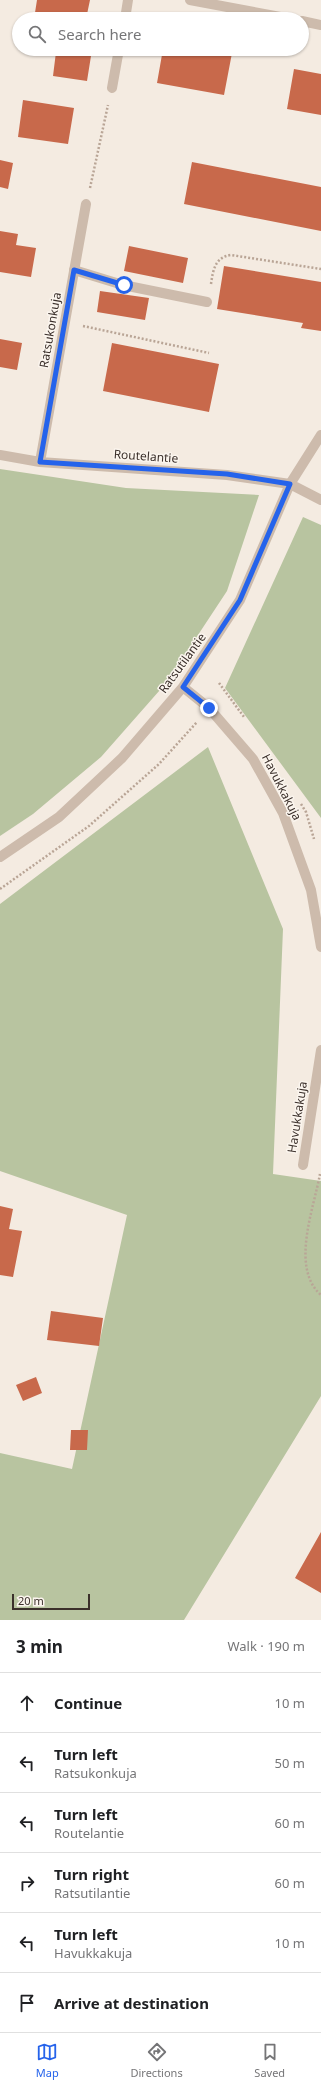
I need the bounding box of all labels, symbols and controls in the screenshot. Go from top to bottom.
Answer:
search box [12,12,309,56]
icon: search [26,23,48,45]
text: Search here [58,24,141,44]
route start [115,276,133,294]
street label: Ratsukonkuja [35,291,65,369]
street label: Routelantie [113,445,179,467]
street label: Ratsutilantie [154,629,210,697]
route end [200,699,218,717]
street label: Havukkakuja [258,751,306,823]
street label: Havukkakuja [283,1080,311,1154]
scale bar [12,1592,90,1611]
text: 20 m [18,1593,44,1608]
text: 3 min [16,1635,63,1658]
text: Walk · 190 m [227,1637,305,1655]
icon: ahead [16,1692,38,1714]
text: Continue [54,1693,122,1713]
text: 10 m [275,1694,305,1712]
text: Turn left [54,1744,118,1764]
icon: left [16,1752,38,1774]
text: 50 m [275,1754,305,1772]
text: Ratsukonkuja [54,1764,137,1782]
text: Turn left [54,1804,118,1824]
icon: left [16,1812,38,1834]
text: 60 m [275,1814,305,1832]
text: Routelantie [54,1824,124,1842]
text: Turn right [54,1864,129,1884]
icon: right [16,1872,38,1894]
text: 60 m [275,1874,305,1892]
text: Ratsutilantie [54,1884,130,1902]
text: Turn left [54,1924,118,1944]
icon: left [16,1932,38,1954]
text: 10 m [275,1934,305,1952]
text: Havukkakuja [54,1944,132,1962]
icon: arrive [16,1992,38,2014]
text: Arrive at destination [54,1993,209,2013]
tab: Map [36,2041,59,2080]
tab: Directions [130,2041,183,2080]
tab: Saved [254,2041,285,2080]

